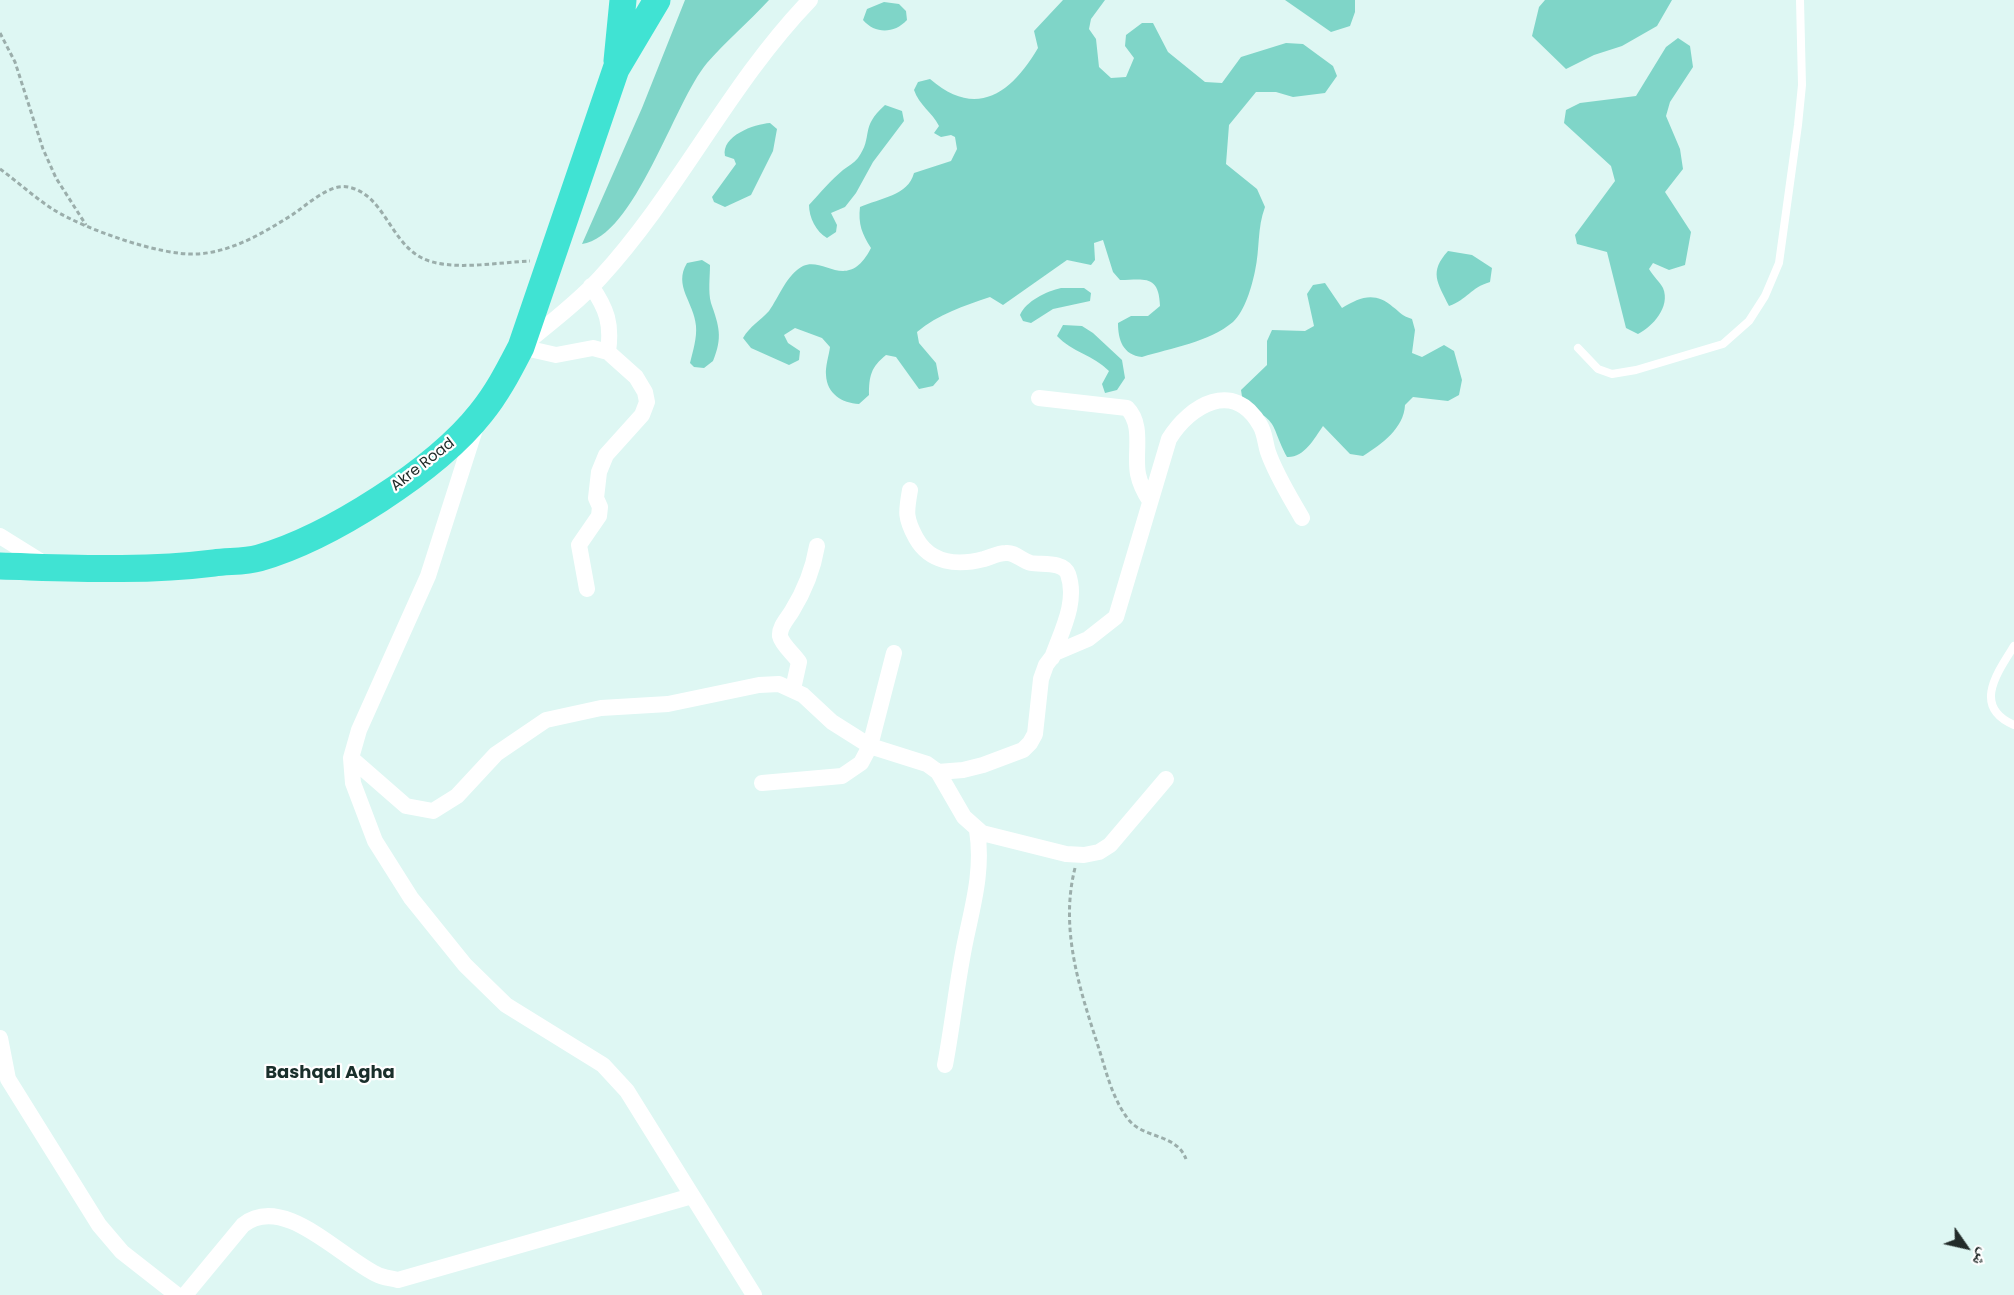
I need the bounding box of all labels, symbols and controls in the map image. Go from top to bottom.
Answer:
street label: Akre Road [388,435,458,495]
district label: Bashqal Agha [265,1062,395,1084]
north arrow [1936,1217,1996,1277]
text: ش [1967,1244,1996,1271]

